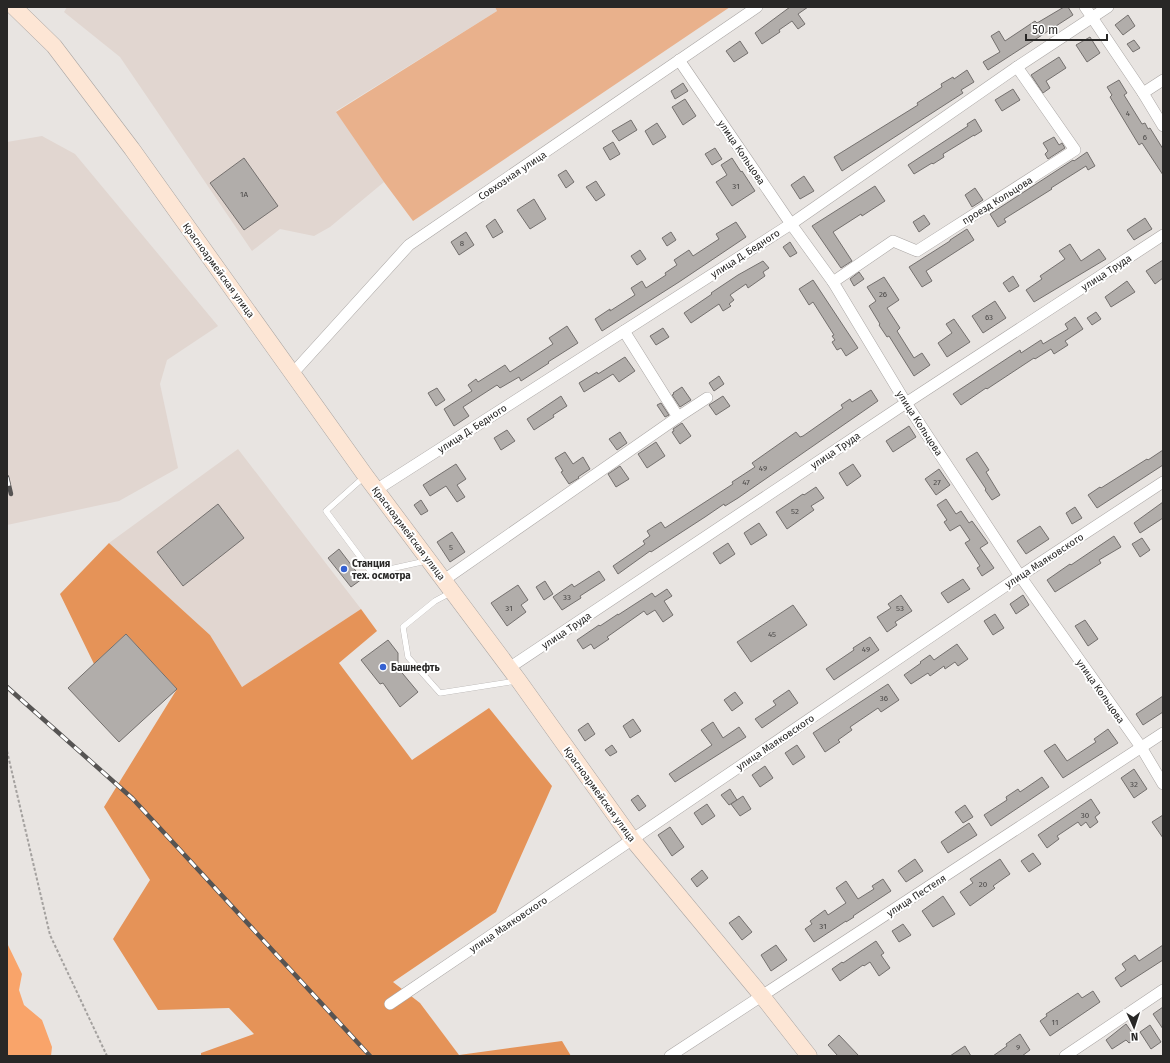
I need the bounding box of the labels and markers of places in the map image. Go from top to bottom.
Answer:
place label: Станция тех. осмотра [352,558,411,582]
marker: Станция тех. осмотра [339,564,349,574]
marker: Башнефть [378,662,388,672]
place label: Башнефть [391,662,440,674]

